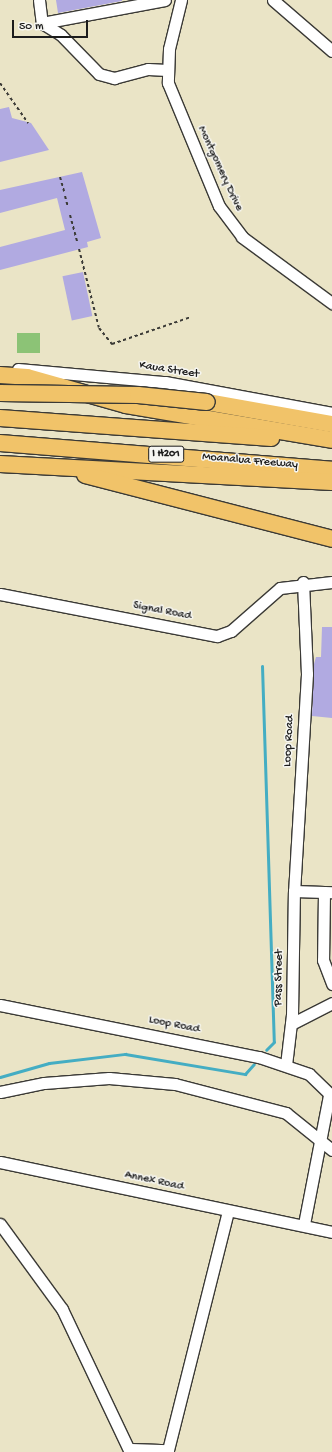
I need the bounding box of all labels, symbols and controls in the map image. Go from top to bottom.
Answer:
scale bar [14,12,90,38]
text: 50 m [19,20,44,34]
street label: Montgomery Drive [193,124,245,214]
street label: Kaua Street [138,359,200,383]
road number: I H201 [148,445,184,463]
street label: Moanalua Freeway [202,451,298,473]
street label: Signal Road [132,599,192,625]
street label: Loop Road [281,715,299,767]
street label: Pass Street [272,949,288,1007]
street label: Loop Road [147,1014,201,1038]
street label: Annex Road [123,1169,185,1195]

